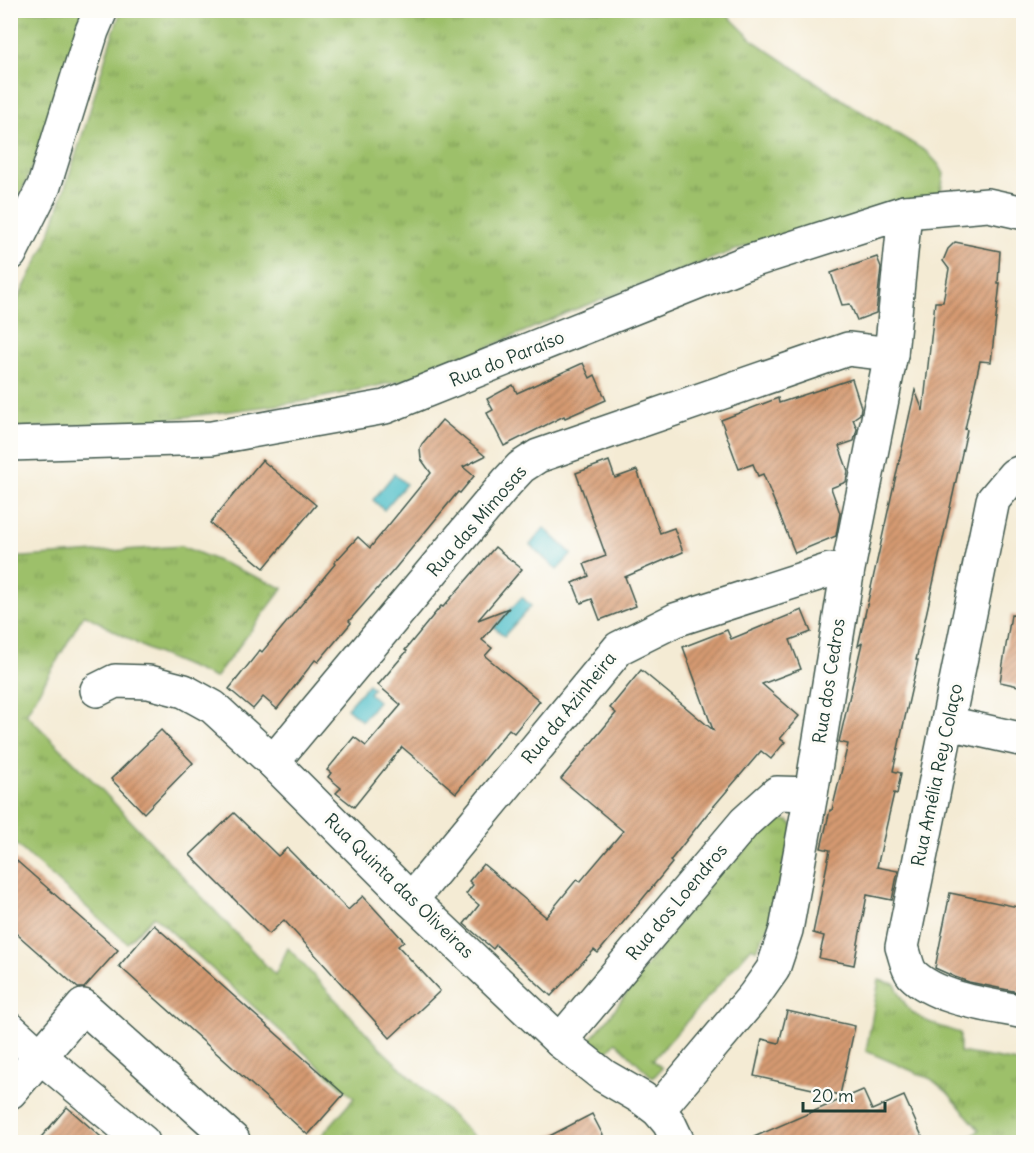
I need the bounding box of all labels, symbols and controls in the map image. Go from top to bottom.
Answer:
street label: Rua do Paraíso [446,325,568,392]
street label: Rua das Mimosas [422,460,531,581]
street label: Rua dos Cedros [807,617,850,745]
street label: Rua da Azinheira [516,647,621,768]
street label: Rua Amélia Rey Colaço [906,681,967,868]
street label: Rua Quinta das Oliveiras [320,808,479,963]
street label: Rua dos Loendros [621,839,732,965]
scale bar [803,1075,886,1113]
text: 20 m [812,1084,854,1107]

